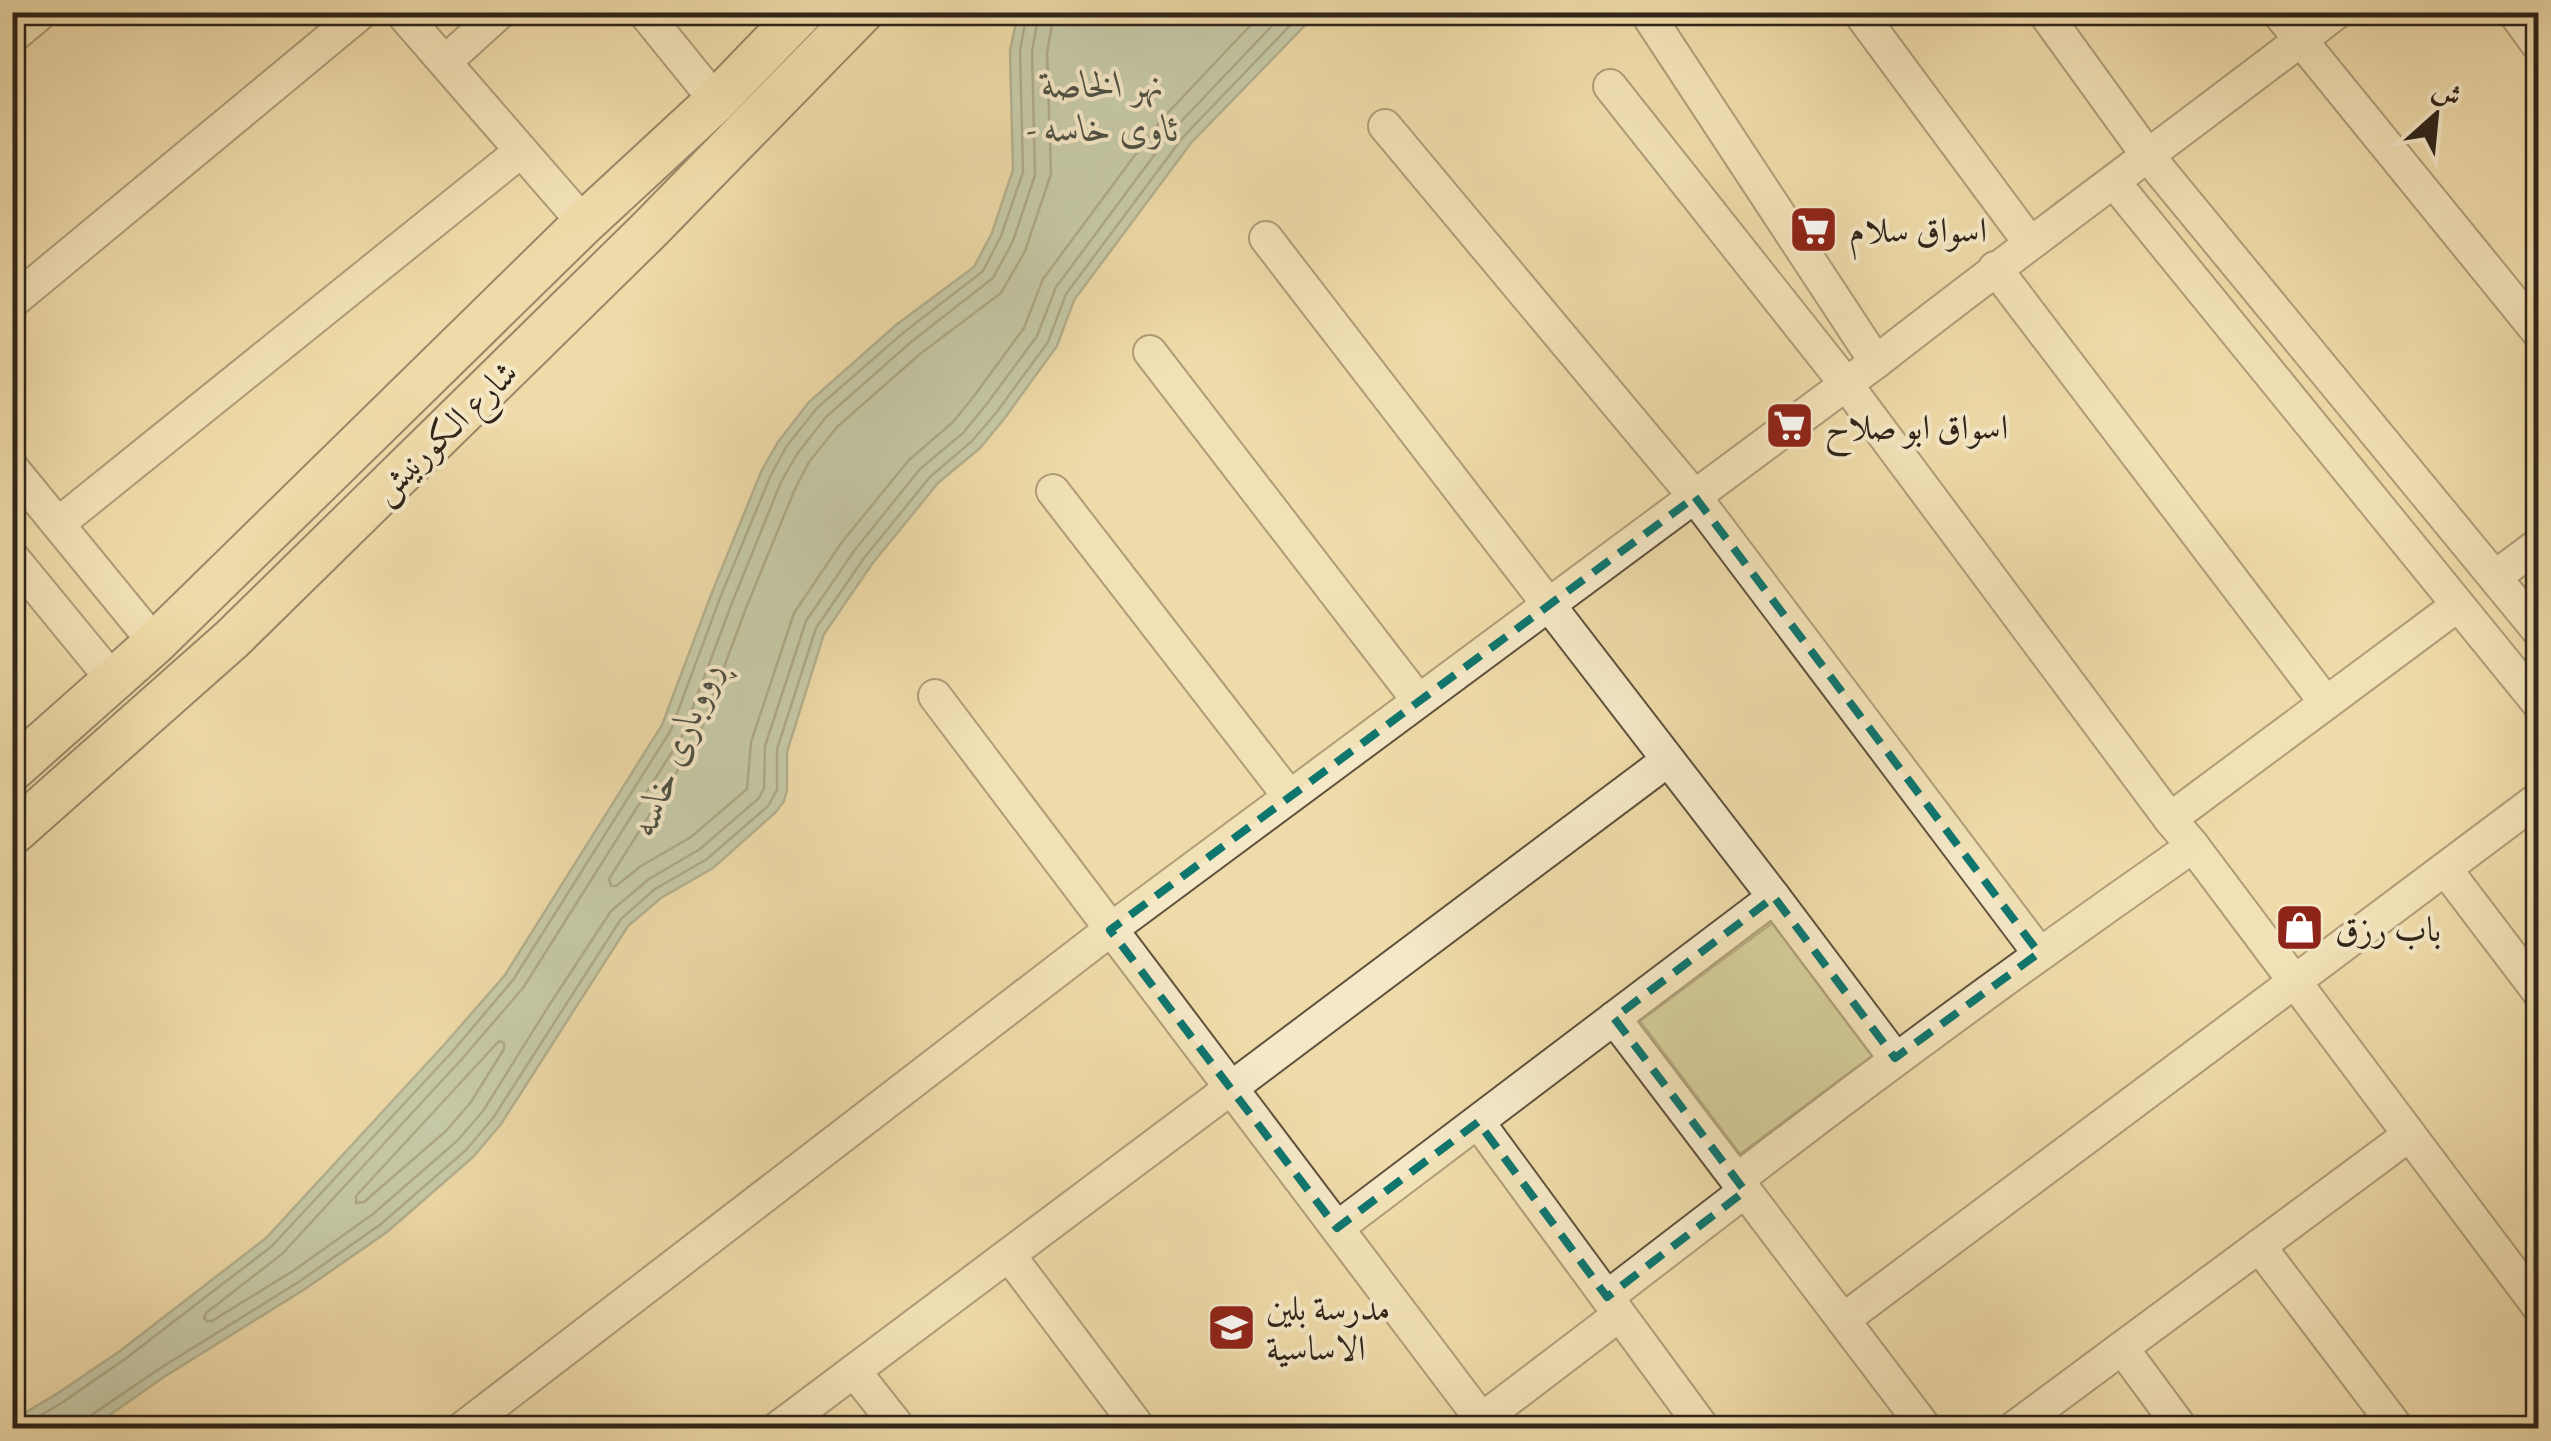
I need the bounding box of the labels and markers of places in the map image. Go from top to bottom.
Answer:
supermarket icon: اسواق سلام [1788,203,1840,255]
place label: اسواق سلام [1849,207,1987,261]
supermarket icon: اسواق ابو صلاح [1764,400,1816,452]
place label: اسواق ابو صلاح [1825,404,2008,458]
shop icon: باب رزق [2274,902,2326,954]
place label: باب رزق [2335,906,2441,951]
place label: مدرسة بلين الاساسية [1266,1285,1390,1370]
school or university icon: مدرسة بلين الاساسية [1205,1301,1257,1353]

